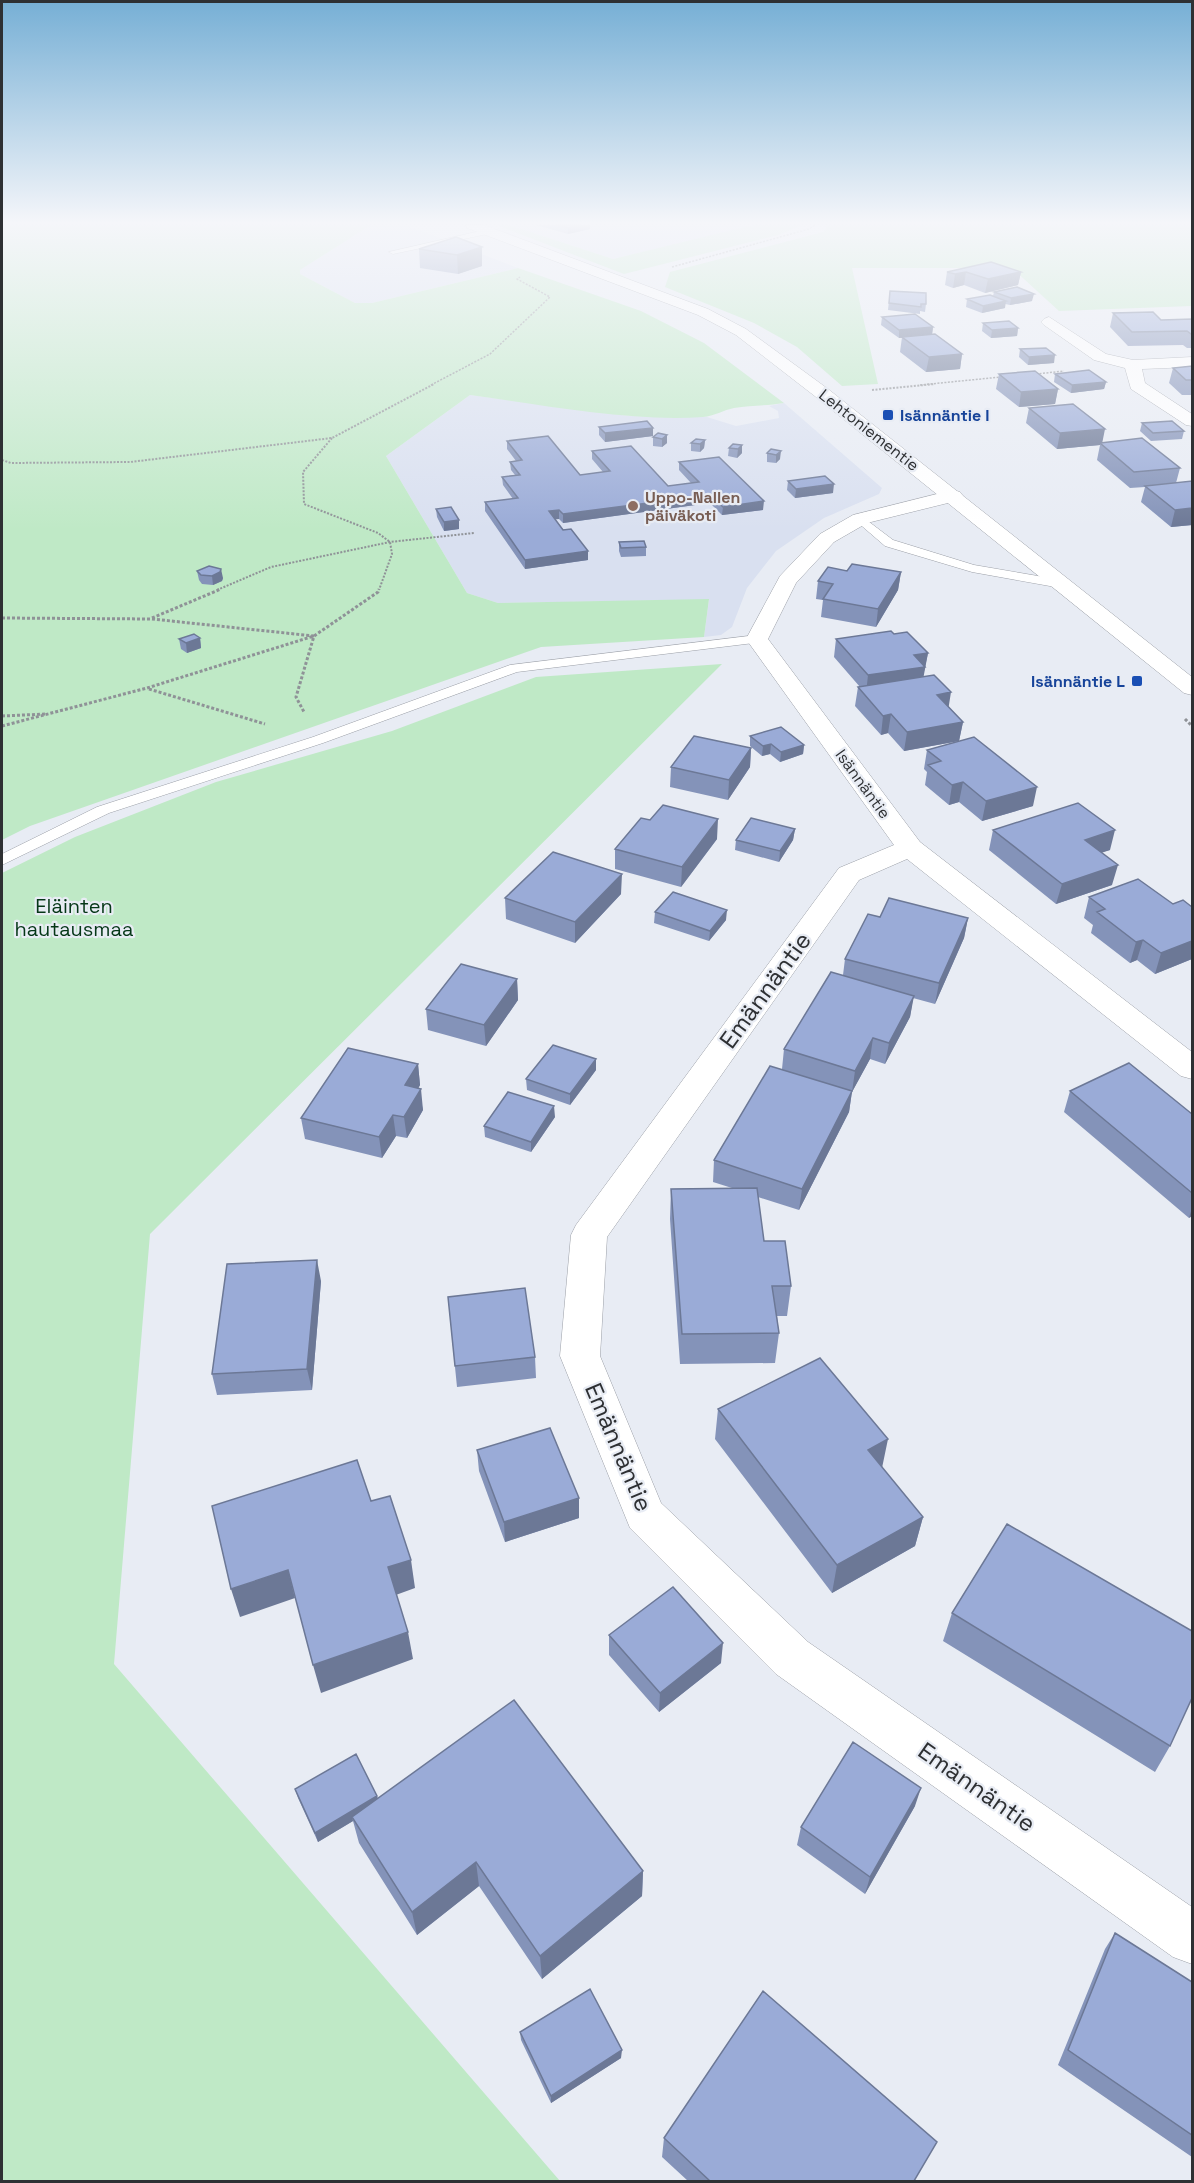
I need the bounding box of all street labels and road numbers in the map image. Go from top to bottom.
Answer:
street label: Lehtoniementie [815,384,923,476]
street label: Isännäntie [831,745,895,823]
street label: Emännäntie [712,926,818,1054]
street label: Emännäntie [578,1378,660,1516]
street label: Emännäntie [912,1735,1042,1839]

